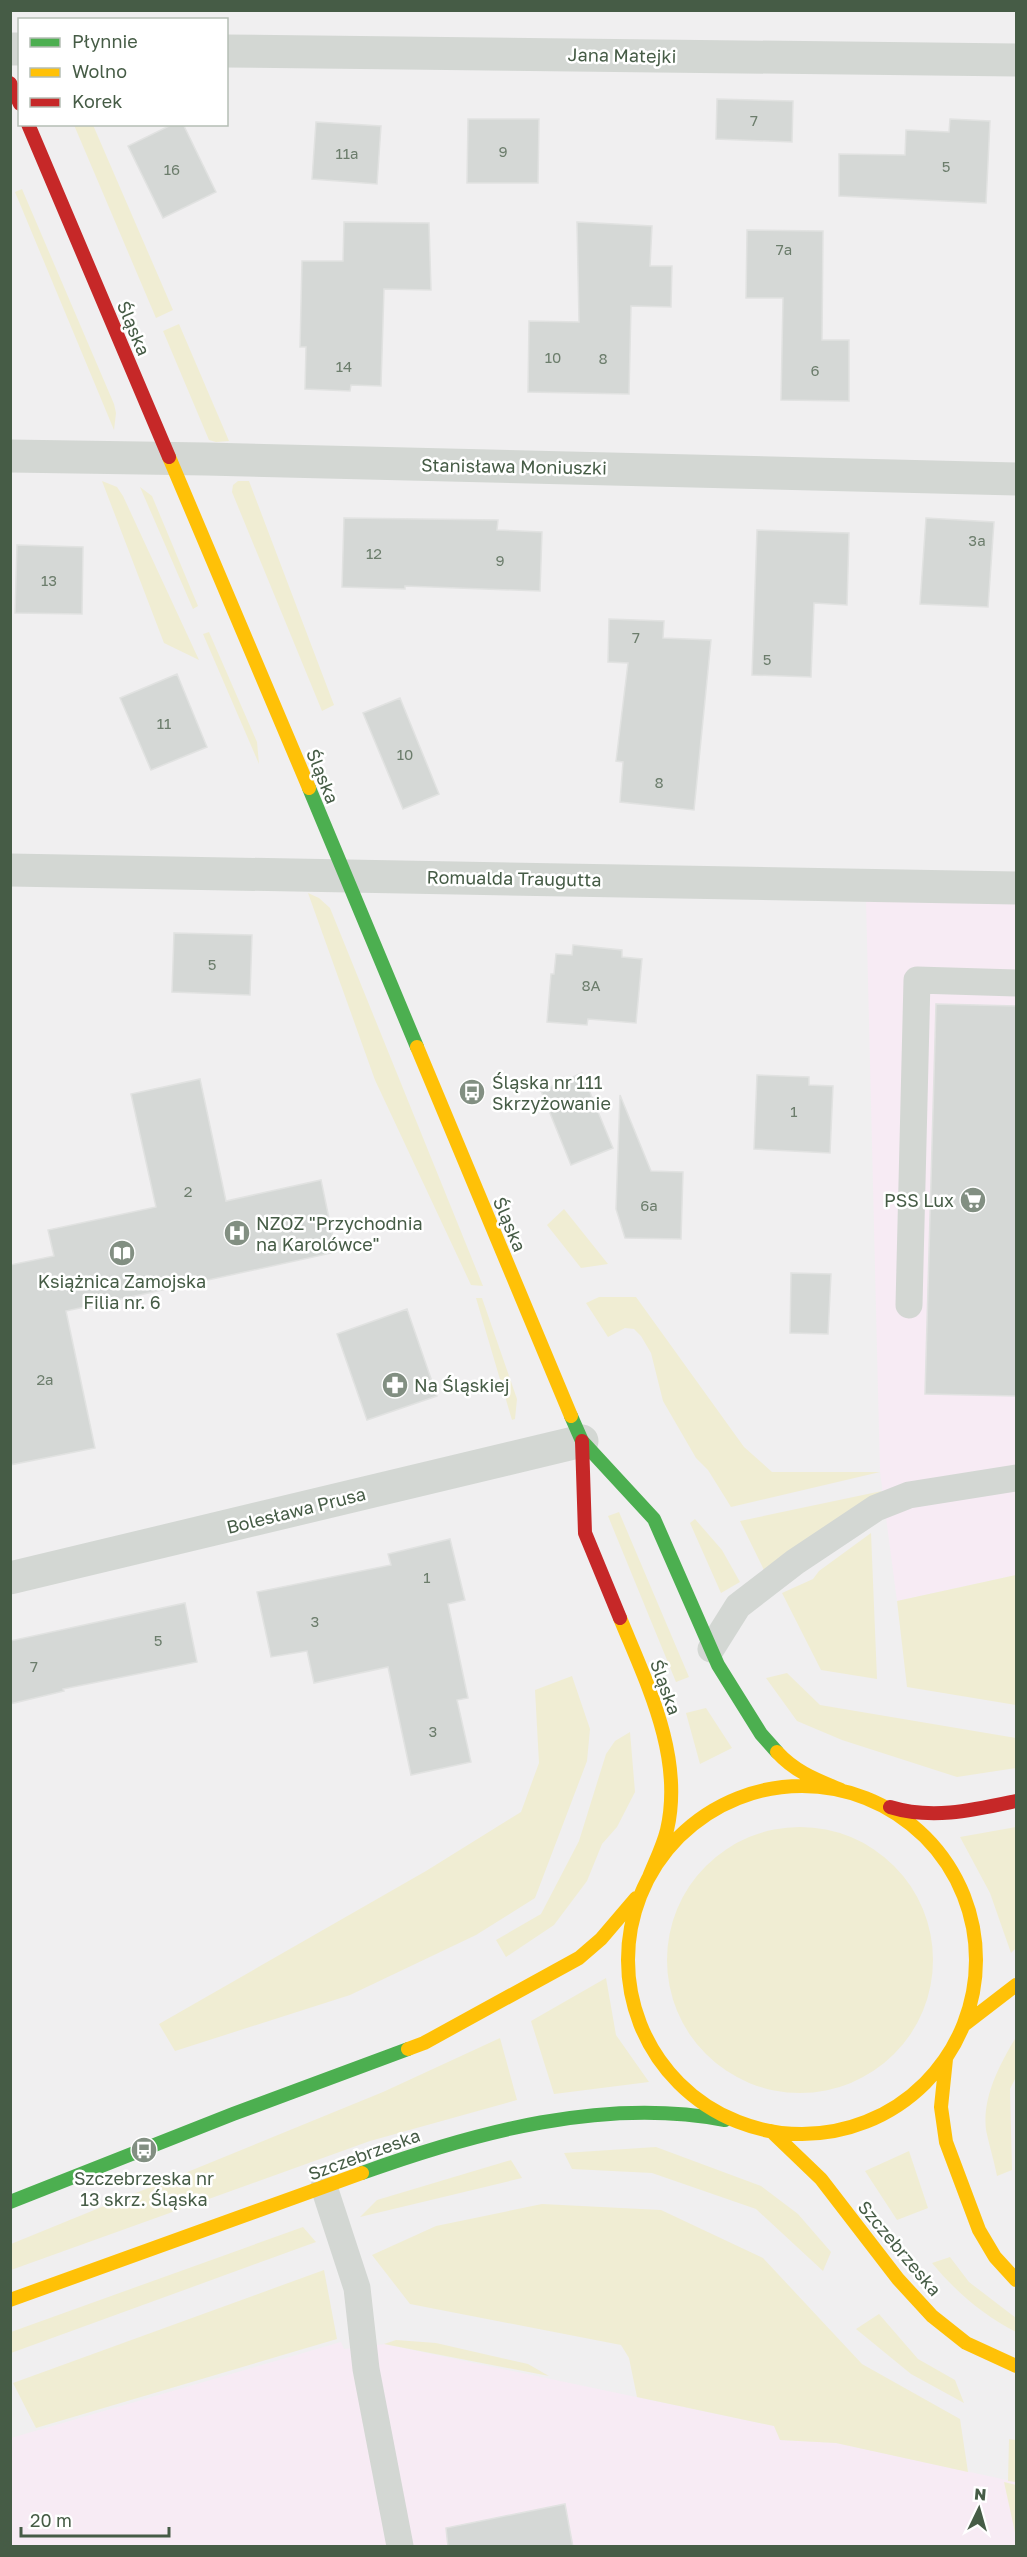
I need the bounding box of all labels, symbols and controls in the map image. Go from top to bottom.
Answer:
legend [18,18,228,126]
text: Płynnie [72,30,138,52]
street label: Jana Matejki [567,43,677,67]
text: Wolno [72,60,127,82]
text: Korek [72,90,122,112]
house number: 7 [750,111,758,129]
house number: 9 [498,142,508,160]
house number: 11a [335,144,359,162]
house number: 5 [942,157,950,175]
house number: 16 [164,160,180,178]
house number: 7a [776,240,792,258]
street label: Śląska [113,297,155,359]
house number: 10 [545,348,561,366]
house number: 8 [598,349,608,367]
house number: 14 [336,357,352,375]
house number: 6 [810,361,820,379]
street label: Stanisława Moniuszki [421,453,607,479]
house number: 3a [968,531,986,549]
house number: 12 [366,544,382,562]
house number: 9 [495,551,505,569]
house number: 13 [41,571,57,589]
house number: 7 [632,628,640,646]
house number: 5 [763,650,771,668]
house number: 11 [157,714,171,732]
street label: Śląska [302,745,344,807]
house number: 10 [397,745,413,763]
house number: 8 [654,773,664,791]
street label: Romualda Traugutta [426,865,602,891]
house number: 5 [208,955,216,973]
house number: 8A [581,976,601,994]
place label: Śląska nr 111 Skrzyżowanie [492,1071,611,1114]
bus stop icon: Śląska nr 111 Skrzyżowanie [457,1077,487,1107]
house number: 1 [790,1102,798,1120]
house number: 2 [184,1182,192,1200]
supermarket icon: PSS Lux [958,1185,988,1215]
place label: PSS Lux [884,1189,954,1211]
street label: Śląska [489,1193,531,1255]
house number: 6a [640,1196,658,1214]
place label: NZOZ "Przychodnia na Karolówce" [256,1212,423,1255]
hospital icon: NZOZ "Przychodnia na Karolówce" [222,1218,252,1248]
library icon: Książnica Zamojska Filia nr. 6 [107,1238,137,1268]
place label: Książnica Zamojska Filia nr. 6 [38,1270,206,1313]
house number: 2a [36,1370,54,1388]
pharmacy icon: Na Śląskiej [380,1370,410,1400]
place label: Na Śląskiej [414,1374,510,1396]
street label: Bolesława Prusa [224,1482,368,1538]
house number: 1 [423,1568,431,1586]
house number: 3 [311,1612,319,1630]
house number: 5 [154,1631,162,1649]
street label: Śląska [646,1656,686,1718]
house number: 7 [30,1657,38,1675]
house number: 3 [429,1722,437,1740]
street label: Szczebrzeska [305,2124,423,2184]
bus stop icon: Szczebrzeska nr 13 skrz. Śląska [129,2135,159,2165]
place label: Szczebrzeska nr 13 skrz. Śląska [74,2167,214,2210]
street label: Szczebrzeska [854,2196,946,2300]
north arrow [949,2479,1009,2539]
text: N [973,2484,987,2505]
scale bar [21,2500,170,2538]
text: 20 m [30,2509,72,2531]

